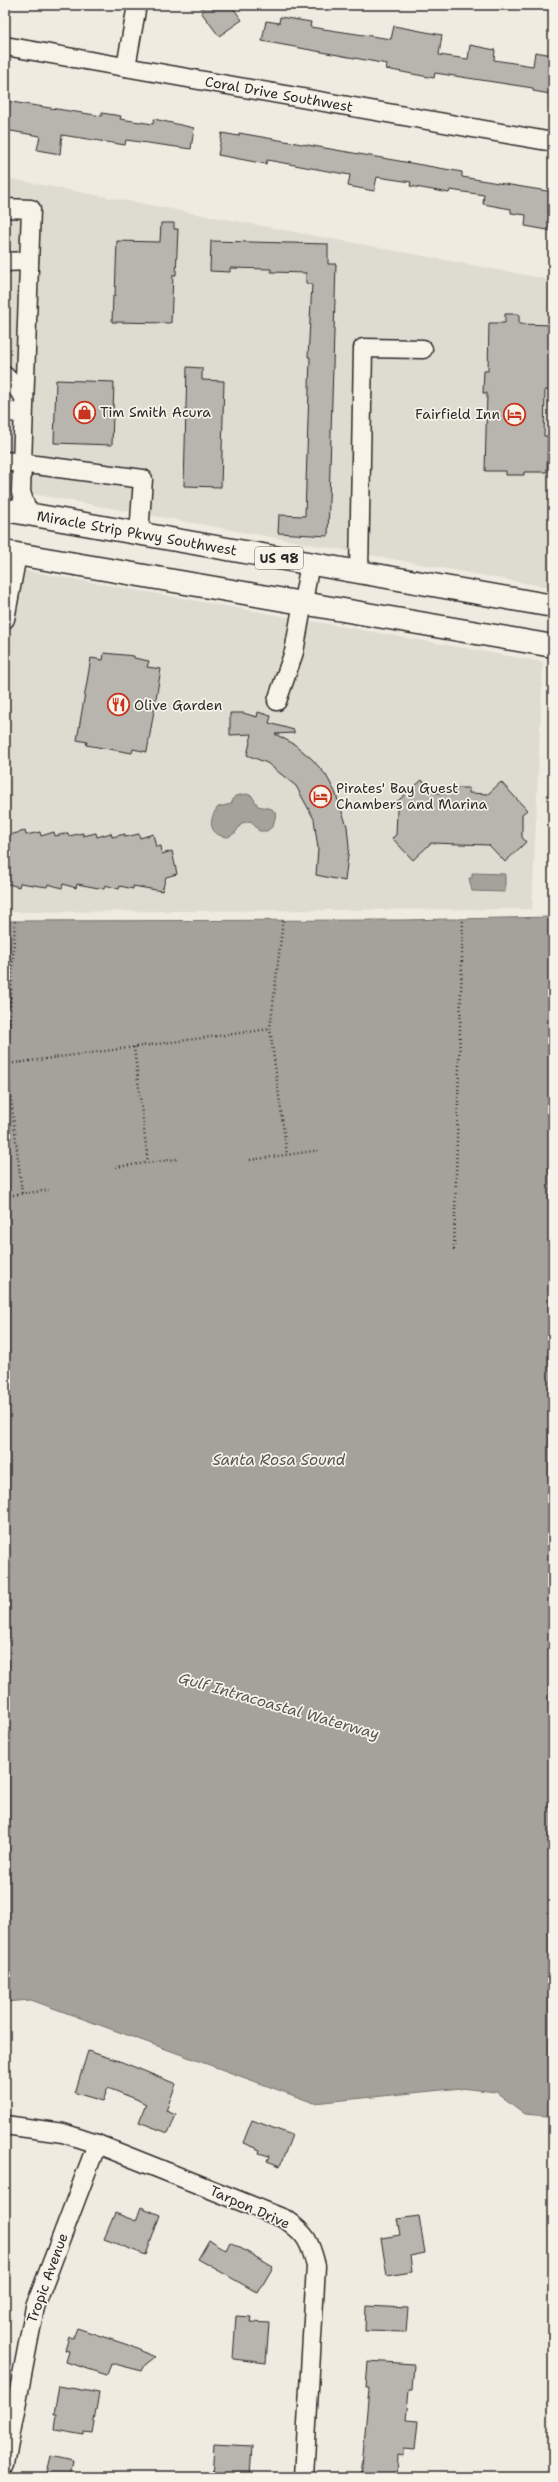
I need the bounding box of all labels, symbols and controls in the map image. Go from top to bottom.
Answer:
street label: Coral Drive Southwest [204,72,354,116]
shop icon: Tim Smith Acura [71,399,97,425]
hotel icon: Fairfield Inn [502,401,528,427]
place label: Tim Smith Acura [100,403,211,421]
place label: Fairfield Inn [415,405,500,423]
street label: Miracle Strip Pkwy Southwest [35,507,239,559]
road number: US 98 [255,547,303,569]
restaurant icon: Olive Garden [106,692,132,718]
place label: Olive Garden [134,696,223,714]
place label: Pirates' Bay Guest Chambers and Marina [336,779,488,813]
hotel icon: Pirates' Bay Guest Chambers and Marina [307,783,333,809]
water label: Santa Rosa Sound [213,1450,346,1470]
water label: Gulf Intracoastal Waterway [176,1668,382,1744]
street label: Tarpon Drive [207,2181,293,2233]
street label: Tropic Avenue [22,2230,72,2325]

